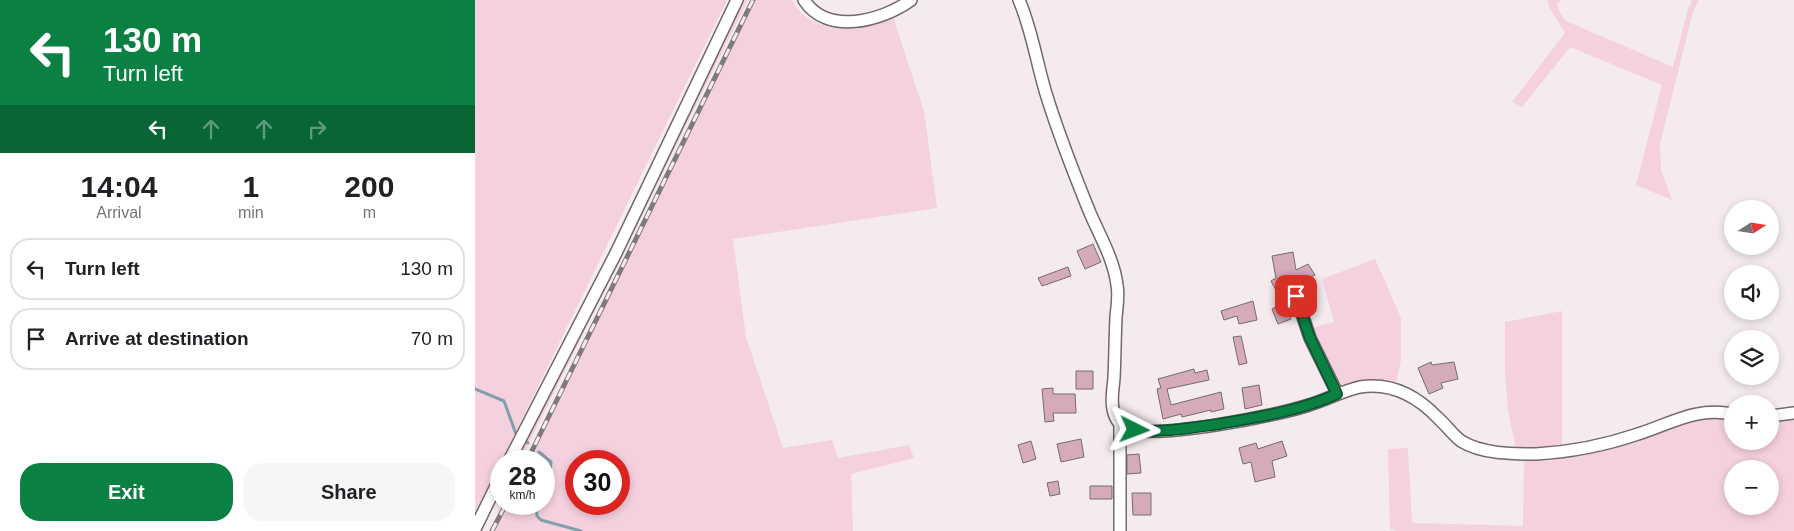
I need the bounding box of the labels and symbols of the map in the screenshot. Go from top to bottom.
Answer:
north arrow [1724,200,1779,255]
pin [1275,275,1317,317]
position arrow [1108,403,1160,455]
speed limit sign: 30 [565,450,630,515]

